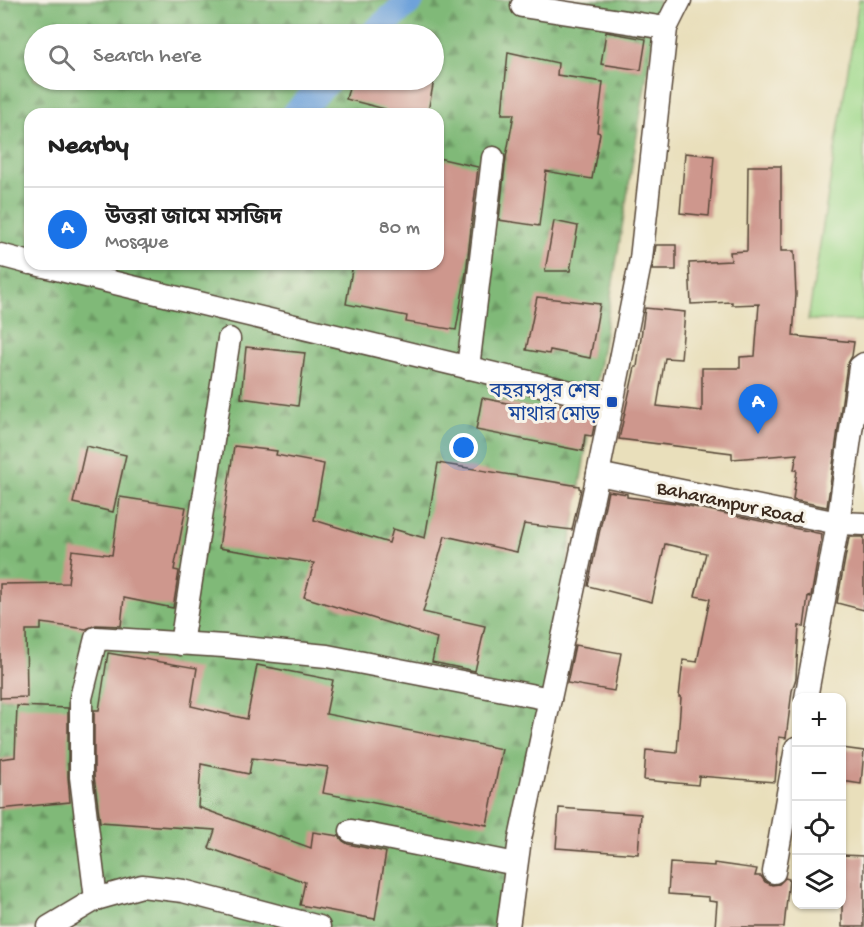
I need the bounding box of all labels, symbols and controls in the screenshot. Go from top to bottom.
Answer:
search box [24,24,444,90]
icon: search [45,41,78,74]
text: Search here [93,44,201,70]
text: Nearby [48,132,129,163]
text: উত্তরা জামে মসজিদ [105,206,282,232]
text: A [62,218,73,241]
text: 80 m [379,218,420,241]
text: Mosque [105,232,168,255]
place label: বহরমপুর শেষ মাথার মোড় [489,382,601,428]
pin: A [738,384,777,434]
marker: বহরমপুর শেষ মাথার মোড় [605,395,619,409]
your location [449,433,478,462]
street label: Baharampur Road [653,477,808,532]
map controls [792,693,846,909]
button: + [792,693,846,747]
button: − [792,747,846,801]
button: locate [792,801,846,855]
button: layers [792,855,846,909]

